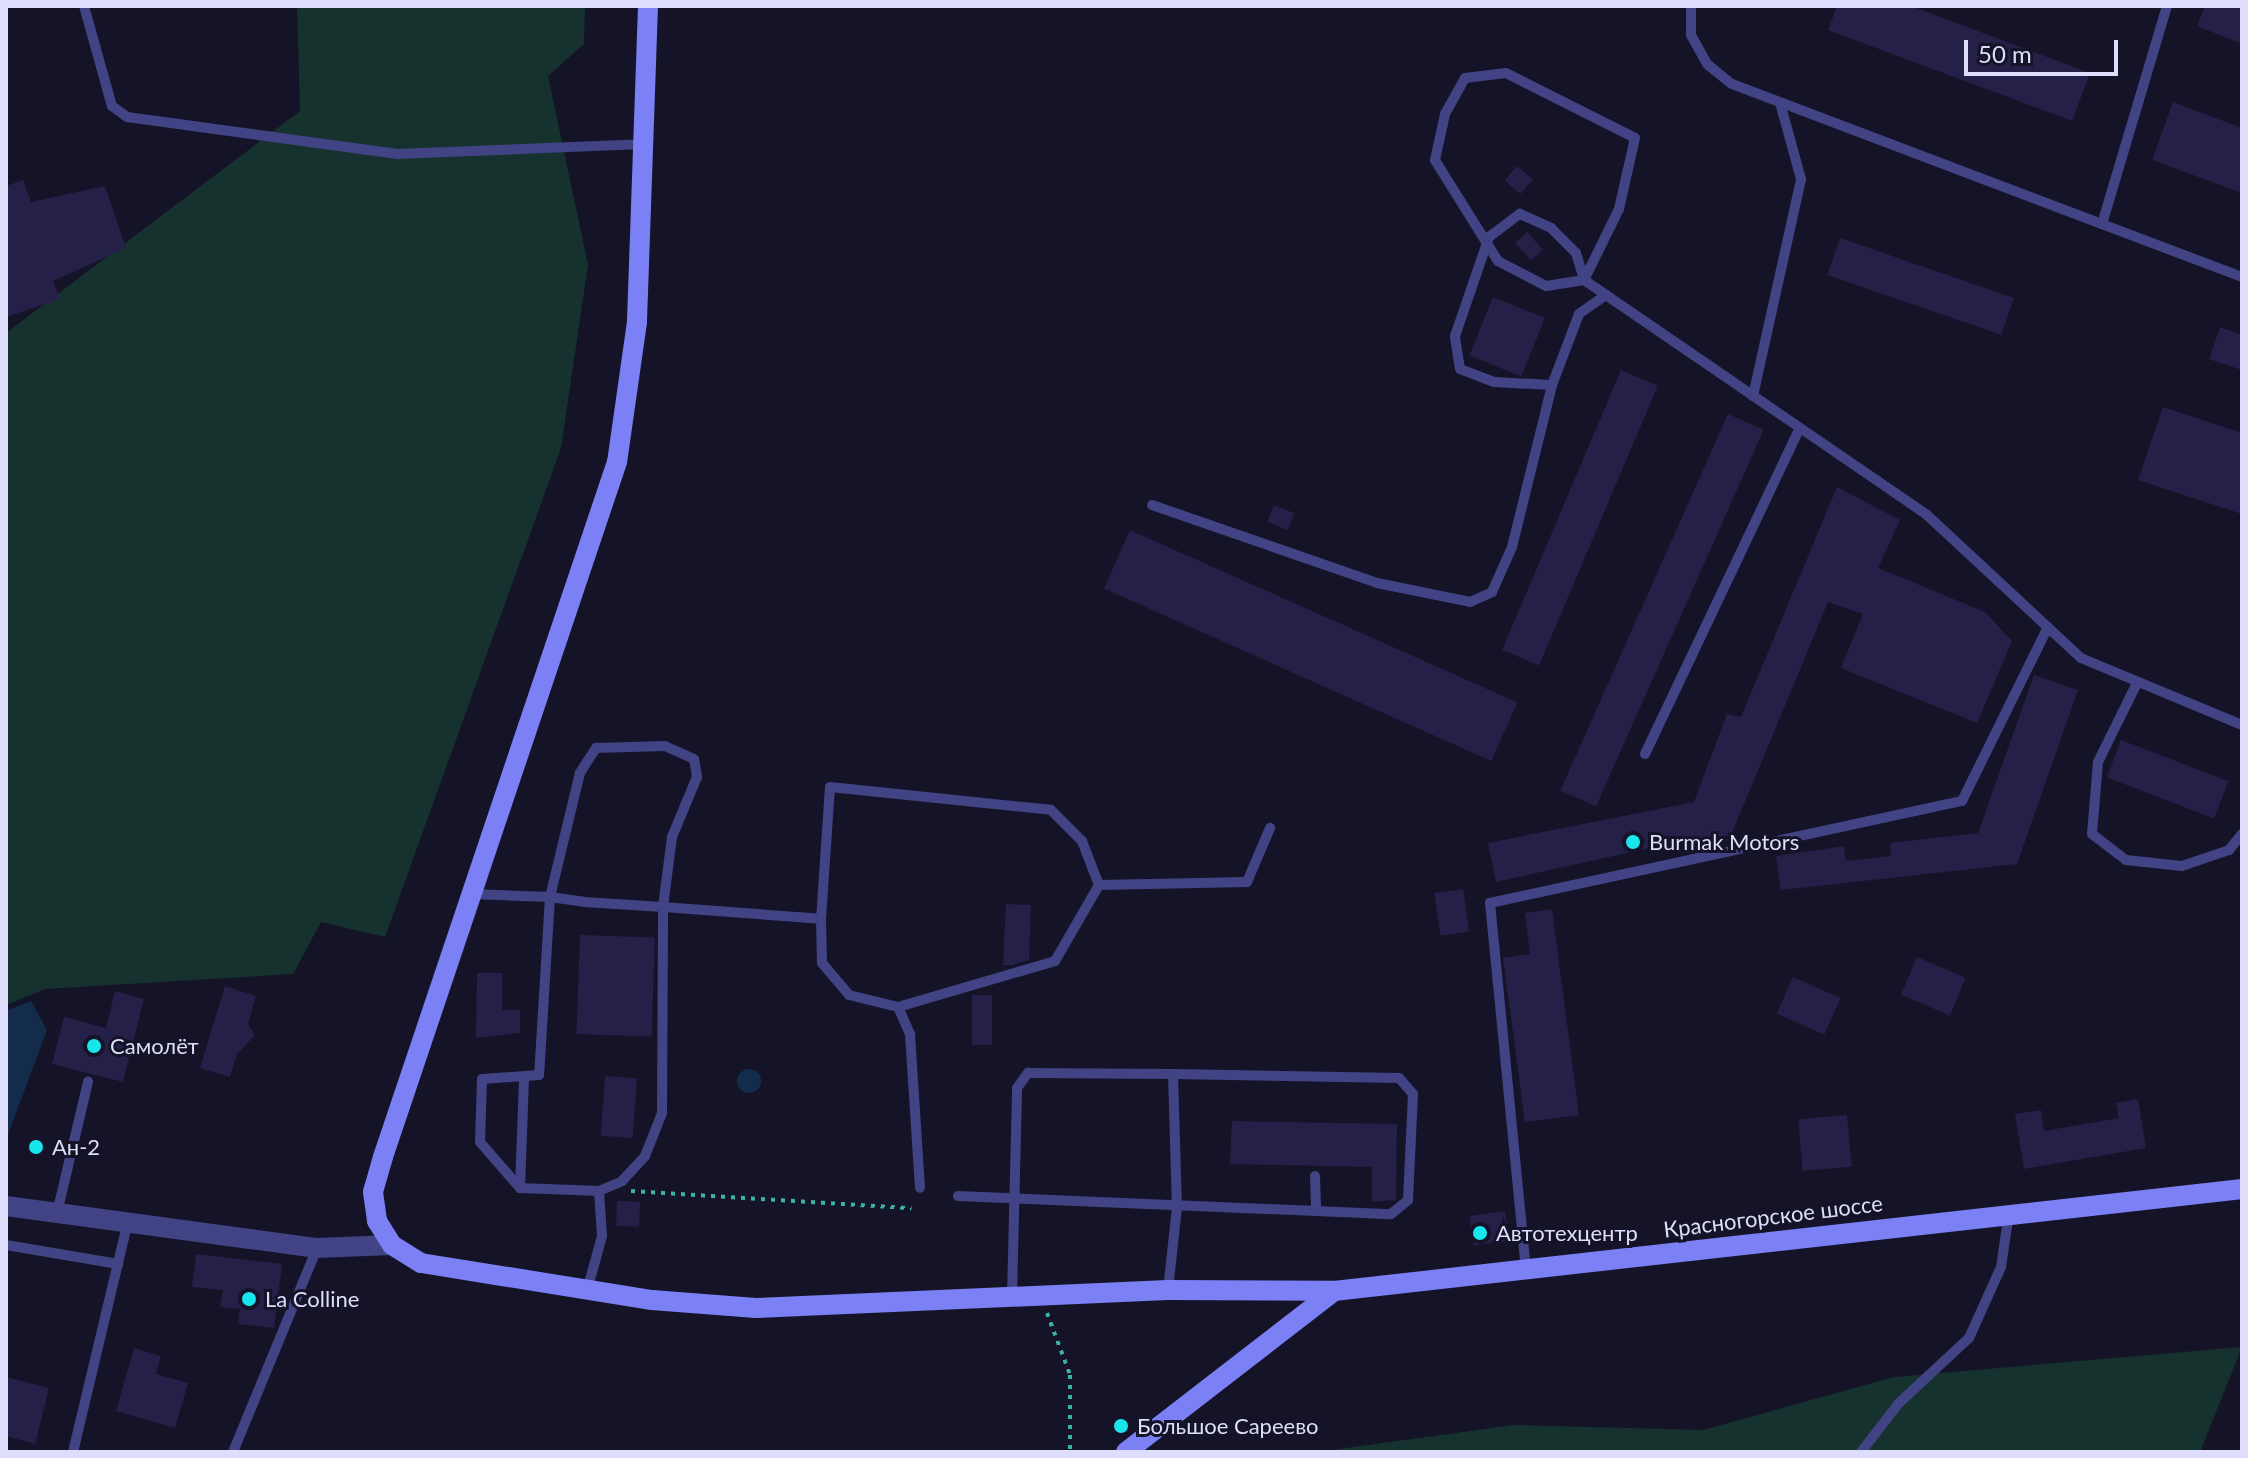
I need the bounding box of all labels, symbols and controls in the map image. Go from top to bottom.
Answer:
scale bar [1968,24,2122,74]
text: 50 m [1978,39,2032,68]
place label: Burmak Motors [1649,829,1799,855]
marker: Burmak Motors [1624,833,1642,851]
place label: Самолёт [110,1033,199,1059]
marker: Самолёт [85,1037,103,1055]
place label: Ан-2 [52,1134,100,1160]
marker: Ан-2 [27,1138,45,1156]
street label: Красногорское шоссе [1662,1189,1884,1243]
place label: Автотехцентр [1496,1220,1638,1246]
marker: Автотехцентр [1471,1224,1489,1242]
place label: La Colline [265,1286,359,1312]
marker: La Colline [240,1290,258,1308]
place label: Большое Сареево [1137,1413,1319,1439]
marker: Большое Сареево [1112,1417,1130,1435]

